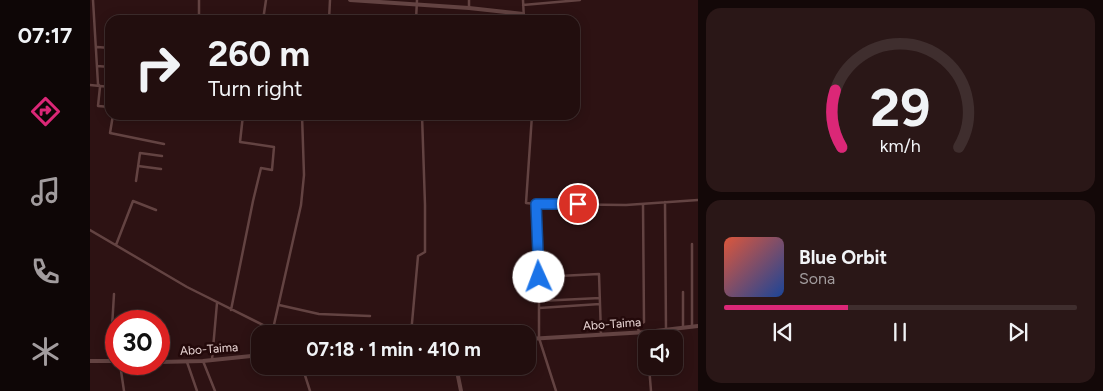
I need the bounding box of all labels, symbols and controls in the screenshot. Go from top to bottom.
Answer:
text: 07:17 [18,22,72,49]
text: 260 m [208,33,310,75]
icon: right [125,35,190,100]
text: Turn right [208,75,303,102]
text: 29 [870,77,931,139]
icon: directions [28,94,63,129]
text: km/h [880,135,921,156]
icon: music [28,174,63,209]
pin [557,183,599,225]
icon: arrive [564,190,592,218]
text: Blue Orbit [799,246,887,269]
position arrow [512,250,564,302]
icon: phone [28,254,63,289]
text: Sona [799,269,835,288]
speed limit sign: 30 [105,310,170,375]
street label: Abo-Taima [582,315,642,333]
icon: previous [769,318,797,346]
icon: pause [886,318,914,346]
icon: next [1004,318,1032,346]
map controls [638,330,683,375]
button: sound [638,330,683,375]
icon: climate [28,334,63,369]
text: 07:18 · 1 min · 410 m [306,338,481,361]
street label: Abo-Taima [179,340,239,358]

